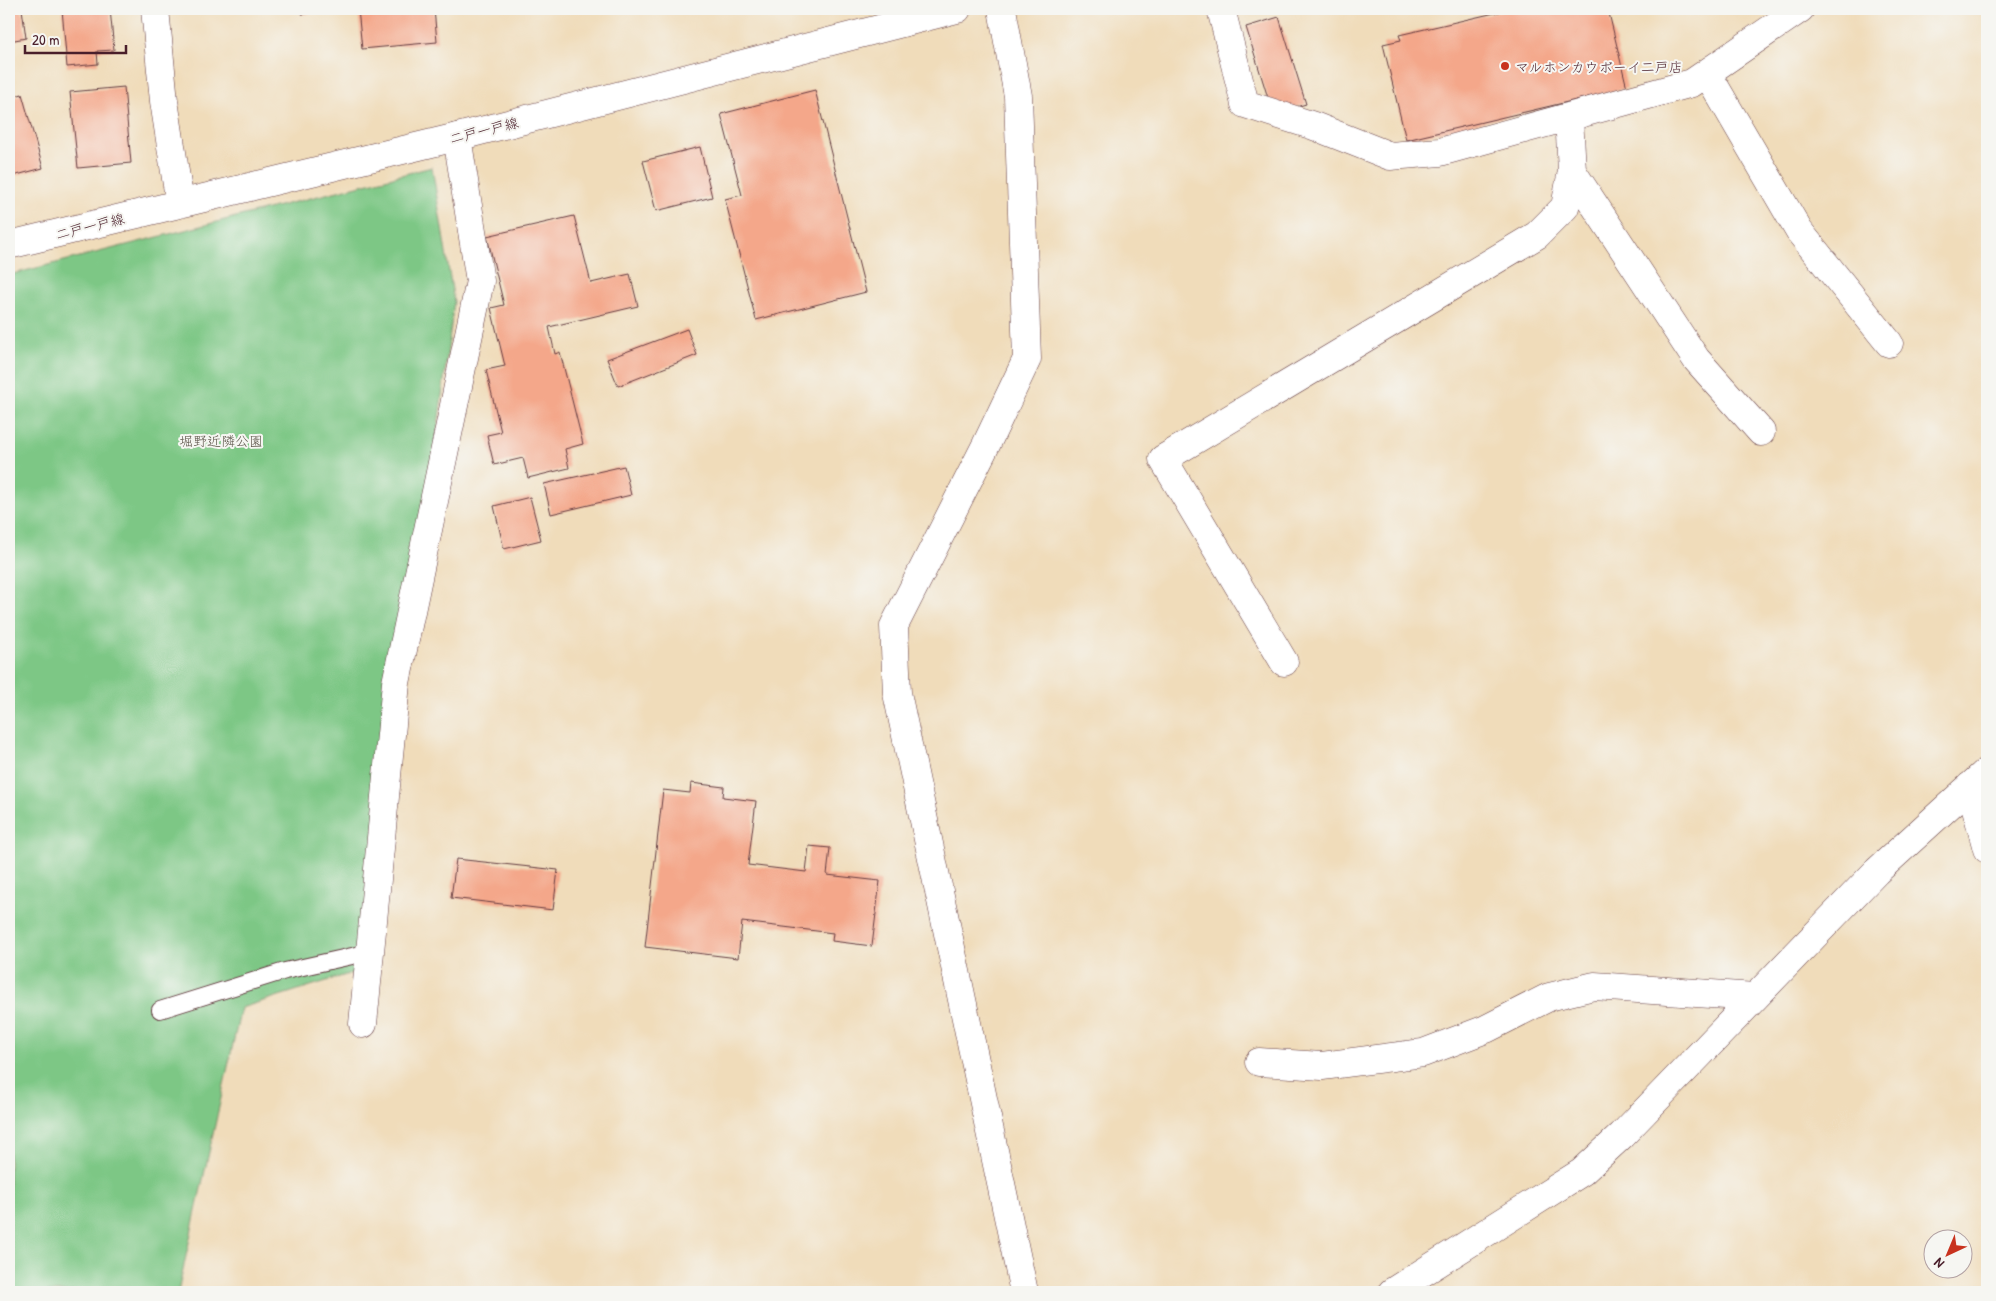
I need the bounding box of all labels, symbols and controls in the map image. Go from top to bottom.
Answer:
scale bar [25,22,126,54]
text: 20 m [32,29,59,50]
place label: マルホンカウボーイ二戸店 [1515,57,1683,76]
marker: マルホンカウボーイ二戸店 [1499,60,1511,72]
street label: 二戸一戸線 [448,112,520,148]
street label: 二戸一戸線 [54,208,126,244]
park label: 堀野近隣公園 [179,431,263,450]
north arrow [1924,1228,1974,1278]
text: N [1929,1254,1948,1273]

